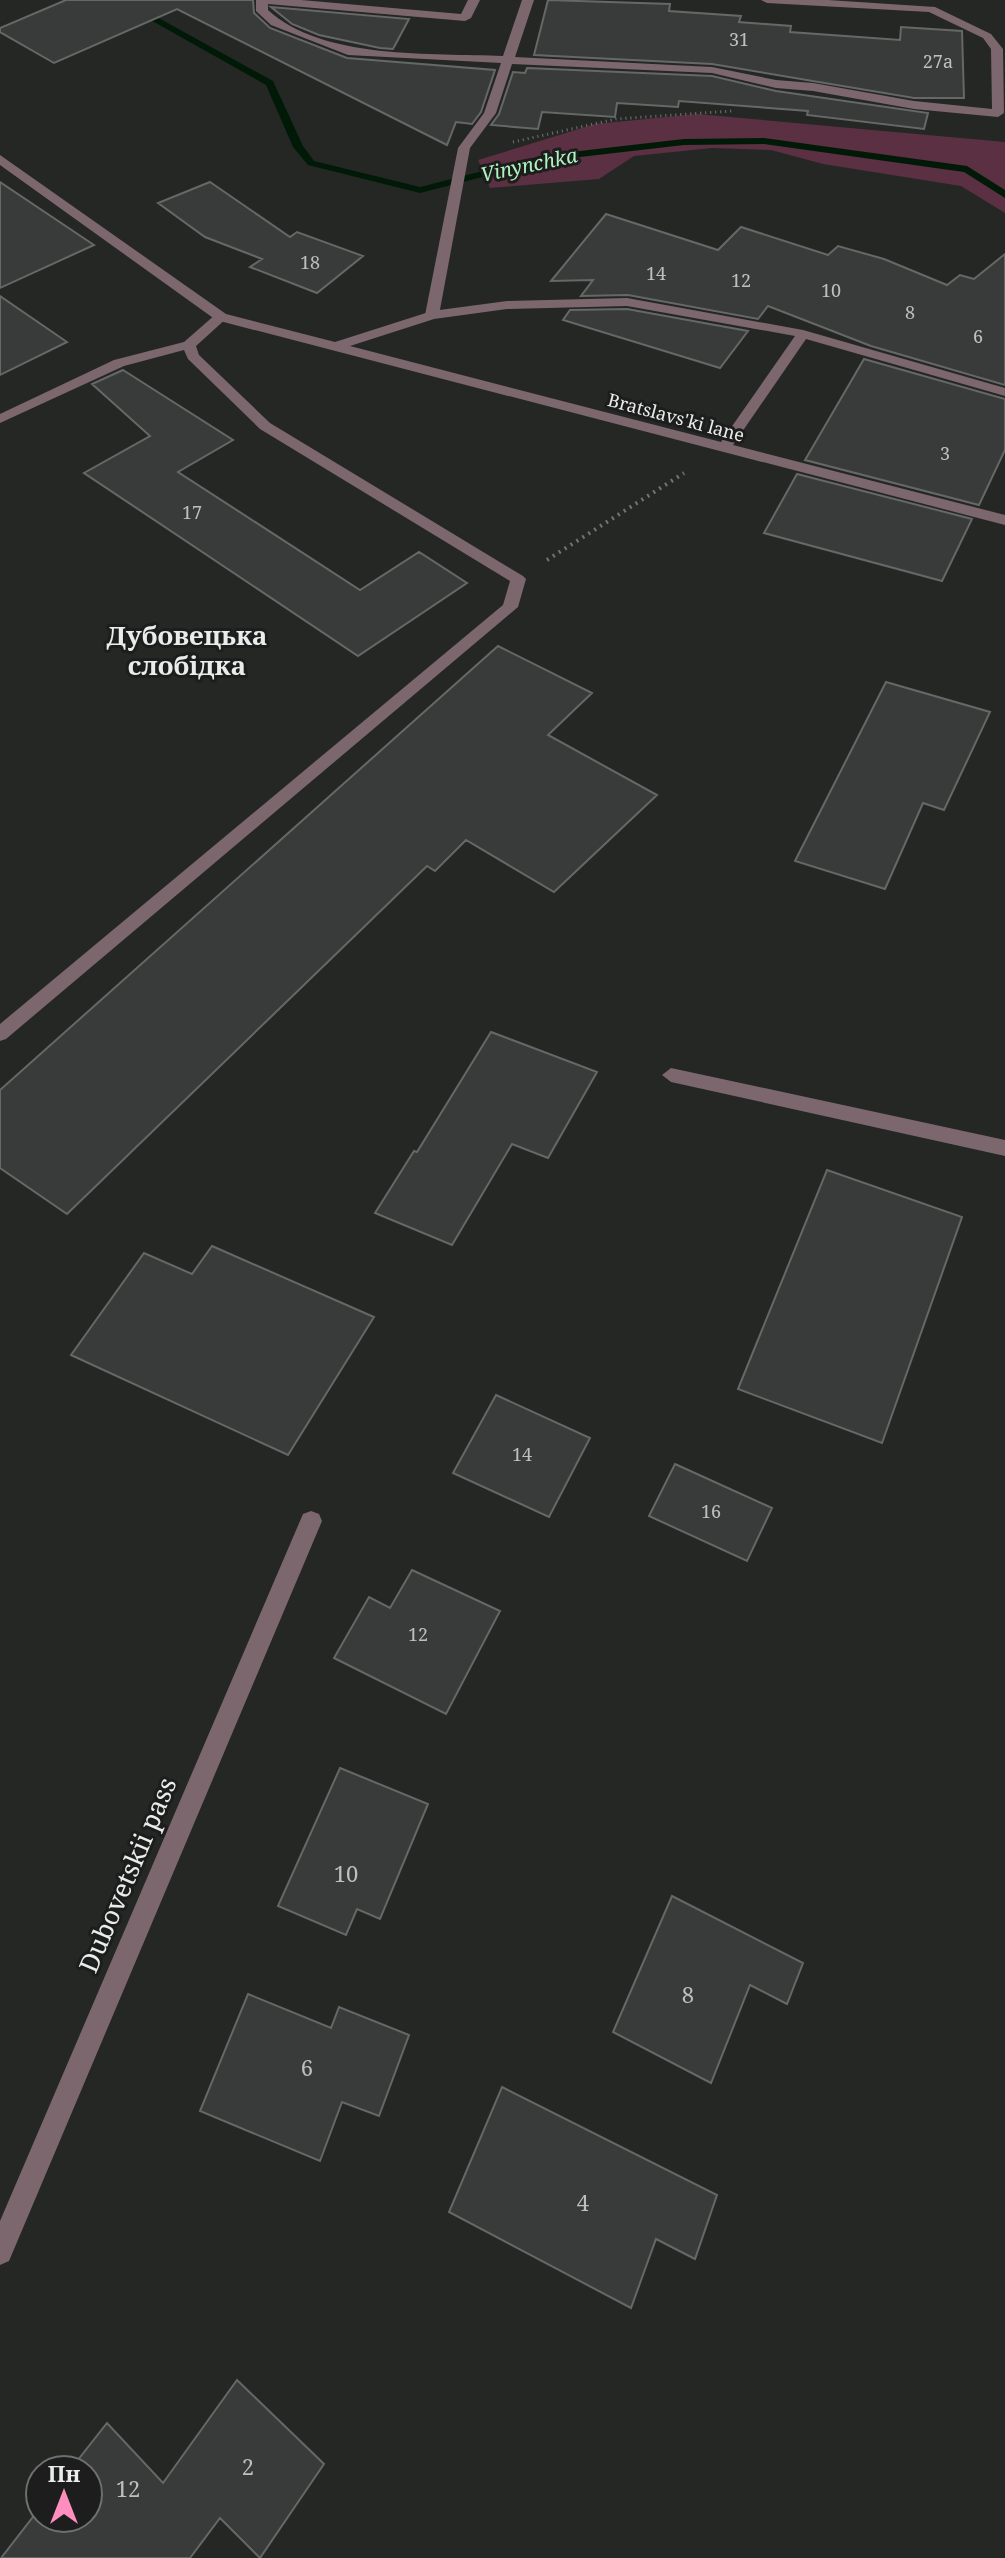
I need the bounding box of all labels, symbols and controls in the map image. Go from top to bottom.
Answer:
house number: 31 [729,27,749,51]
house number: 27а [923,49,953,73]
water label: Vinynchka [478,141,580,188]
house number: 18 [300,250,320,274]
house number: 14 [646,261,666,285]
house number: 12 [731,268,751,292]
house number: 10 [821,278,841,302]
house number: 8 [905,300,915,324]
house number: 6 [973,324,983,348]
street label: Bratslavs'ki lane [605,387,747,447]
house number: 3 [940,441,950,465]
house number: 17 [182,500,202,524]
district label: Дубовецька слобідка [107,617,267,683]
house number: 14 [512,1442,532,1466]
house number: 16 [701,1499,721,1523]
house number: 12 [408,1622,428,1646]
street label: Dubovetskii pass [70,1771,184,1978]
house number: 10 [334,1858,358,1888]
house number: 8 [682,1979,694,2009]
house number: 6 [301,2052,313,2082]
house number: 4 [577,2187,589,2217]
house number: 2 [242,2451,254,2481]
north arrow [24,2454,104,2534]
text: Пн [48,2458,80,2488]
house number: 12 [116,2473,140,2503]

